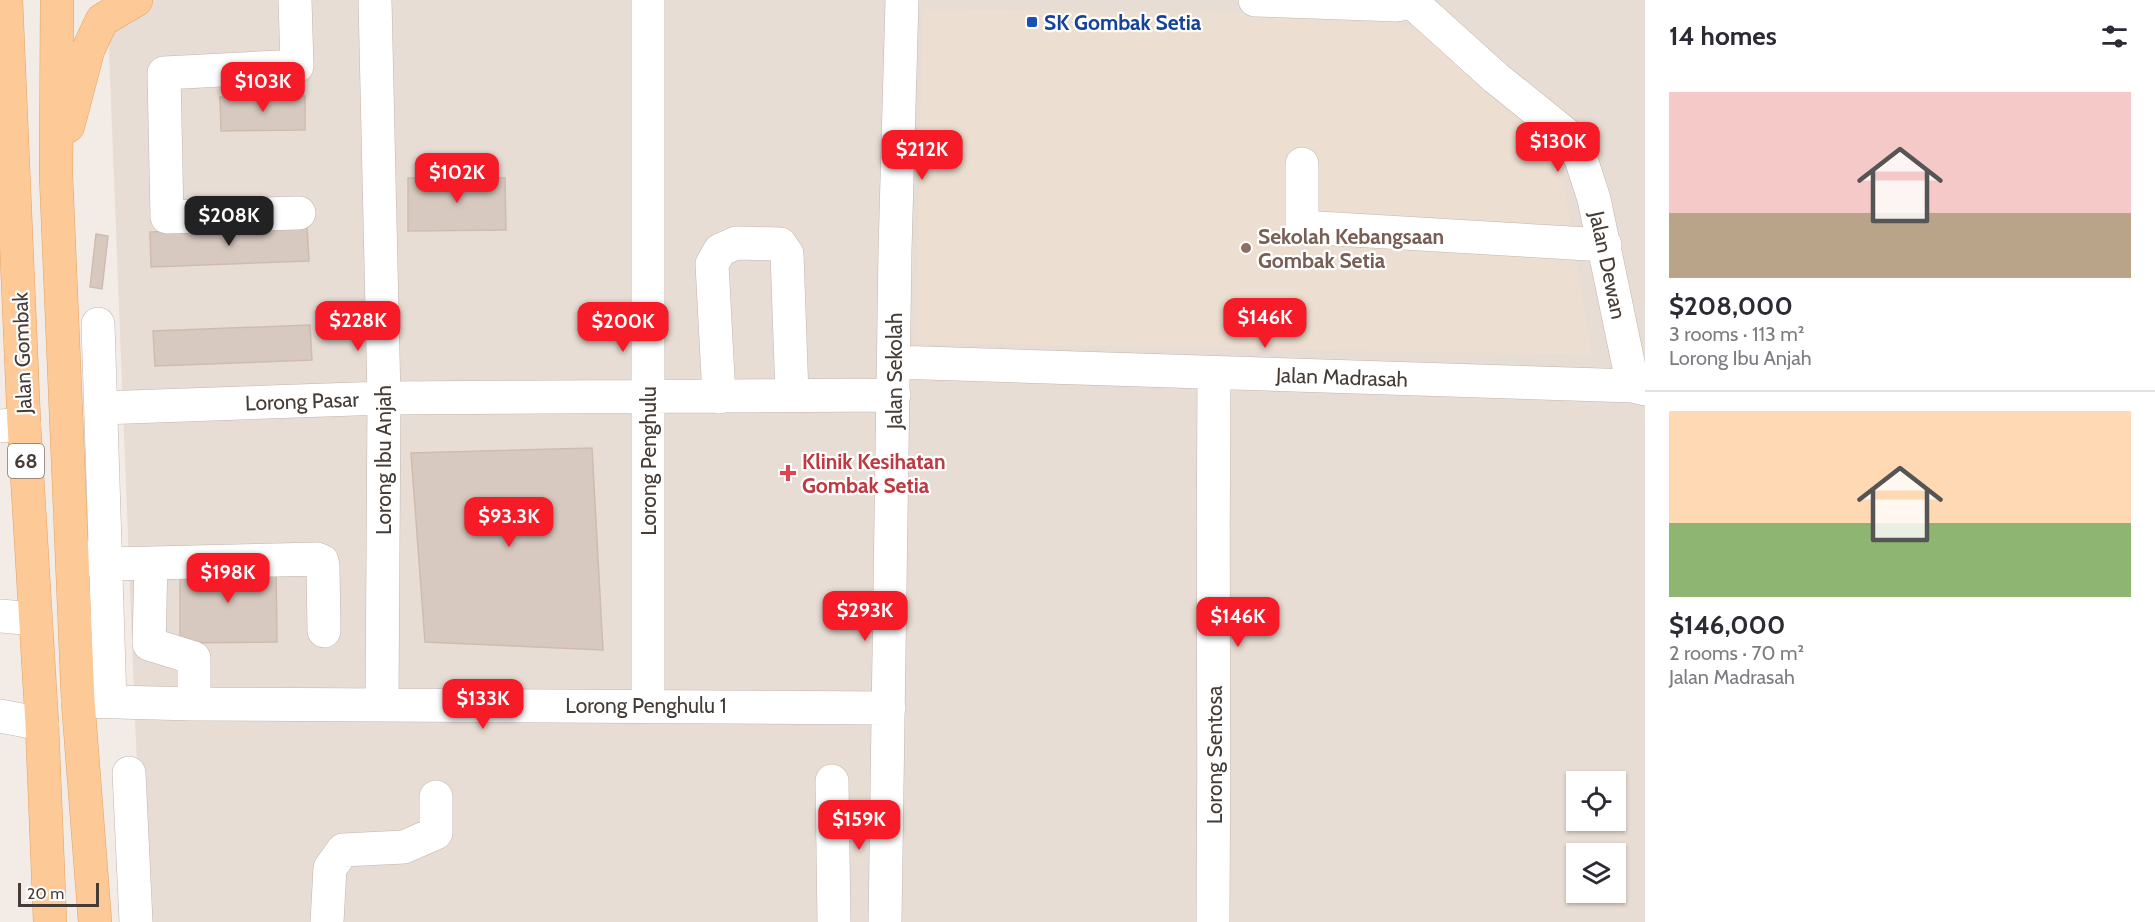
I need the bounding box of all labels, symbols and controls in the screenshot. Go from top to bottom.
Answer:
place label: SK Gombak Setia [1044,10,1202,35]
marker: SK Gombak Setia [1025,15,1039,29]
text: 14 homes [1669,20,1777,52]
icon: filters [2098,20,2131,53]
pin: $103K [221,62,305,113]
text: $103K [235,69,291,93]
pin: $130K [1516,122,1600,173]
text: $130K [1530,129,1586,153]
pin: $212K [880,130,964,181]
icon: home [1846,131,1954,239]
text: $212K [896,137,948,161]
pin: $102K [415,153,499,204]
text: $102K [429,160,485,184]
pin: $208K [187,196,271,247]
text: $208K [199,203,259,227]
street label: Jalan Dewan [1584,208,1632,321]
place label: Sekolah Kebangsaan Gombak Setia [1258,224,1444,273]
marker: Sekolah Kebangsaan Gombak Setia [1239,241,1253,255]
text: $208,000 [1669,290,1793,322]
street label: Jalan Gombak [7,291,37,415]
pin: $146K [1223,298,1307,349]
pin: $228K [316,301,400,352]
pin: $200K [581,302,665,353]
text: $146K [1237,305,1293,329]
text: $228K [329,308,387,332]
text: $200K [592,309,654,333]
street label: Jalan Sekolah [882,313,907,430]
text: 3 rooms · 113 m² [1669,322,1805,346]
text: Lorong Ibu Anjah [1669,346,1812,370]
street label: Jalan Madrasah [1275,362,1408,392]
street label: Lorong Ibu Anjah [371,385,397,535]
street label: Lorong Penghulu [636,386,661,536]
street label: Lorong Pasar [245,387,360,415]
road number: 68 [8,444,44,478]
place label: Klinik Kesihatan Gombak Setia [802,449,946,498]
icon: home [1846,450,1954,558]
marker: Klinik Kesihatan Gombak Setia [779,464,797,482]
pin: $93.3K [460,497,558,548]
text: $93.3K [478,504,540,528]
pin: $198K [186,553,270,604]
text: $198K [201,560,255,584]
pin: $293K [823,591,907,642]
pin: $146K [1196,597,1280,648]
text: $293K [837,598,893,622]
text: $146K [1210,604,1266,628]
text: $146,000 [1669,609,1785,641]
text: 2 rooms · 70 m² [1669,641,1804,665]
text: Jalan Madrasah [1669,665,1795,689]
pin: $133K [441,679,525,730]
text: $133K [456,686,510,710]
street label: Lorong Sentosa [1202,686,1227,824]
street label: Lorong Penghulu 1 [565,693,727,718]
map controls [1566,771,1626,903]
button: locate [1566,771,1626,831]
pin: $159K [817,800,901,851]
text: $159K [832,807,886,831]
button: layers [1566,843,1626,903]
scale bar [18,880,99,908]
text: 20 m [27,884,64,903]

